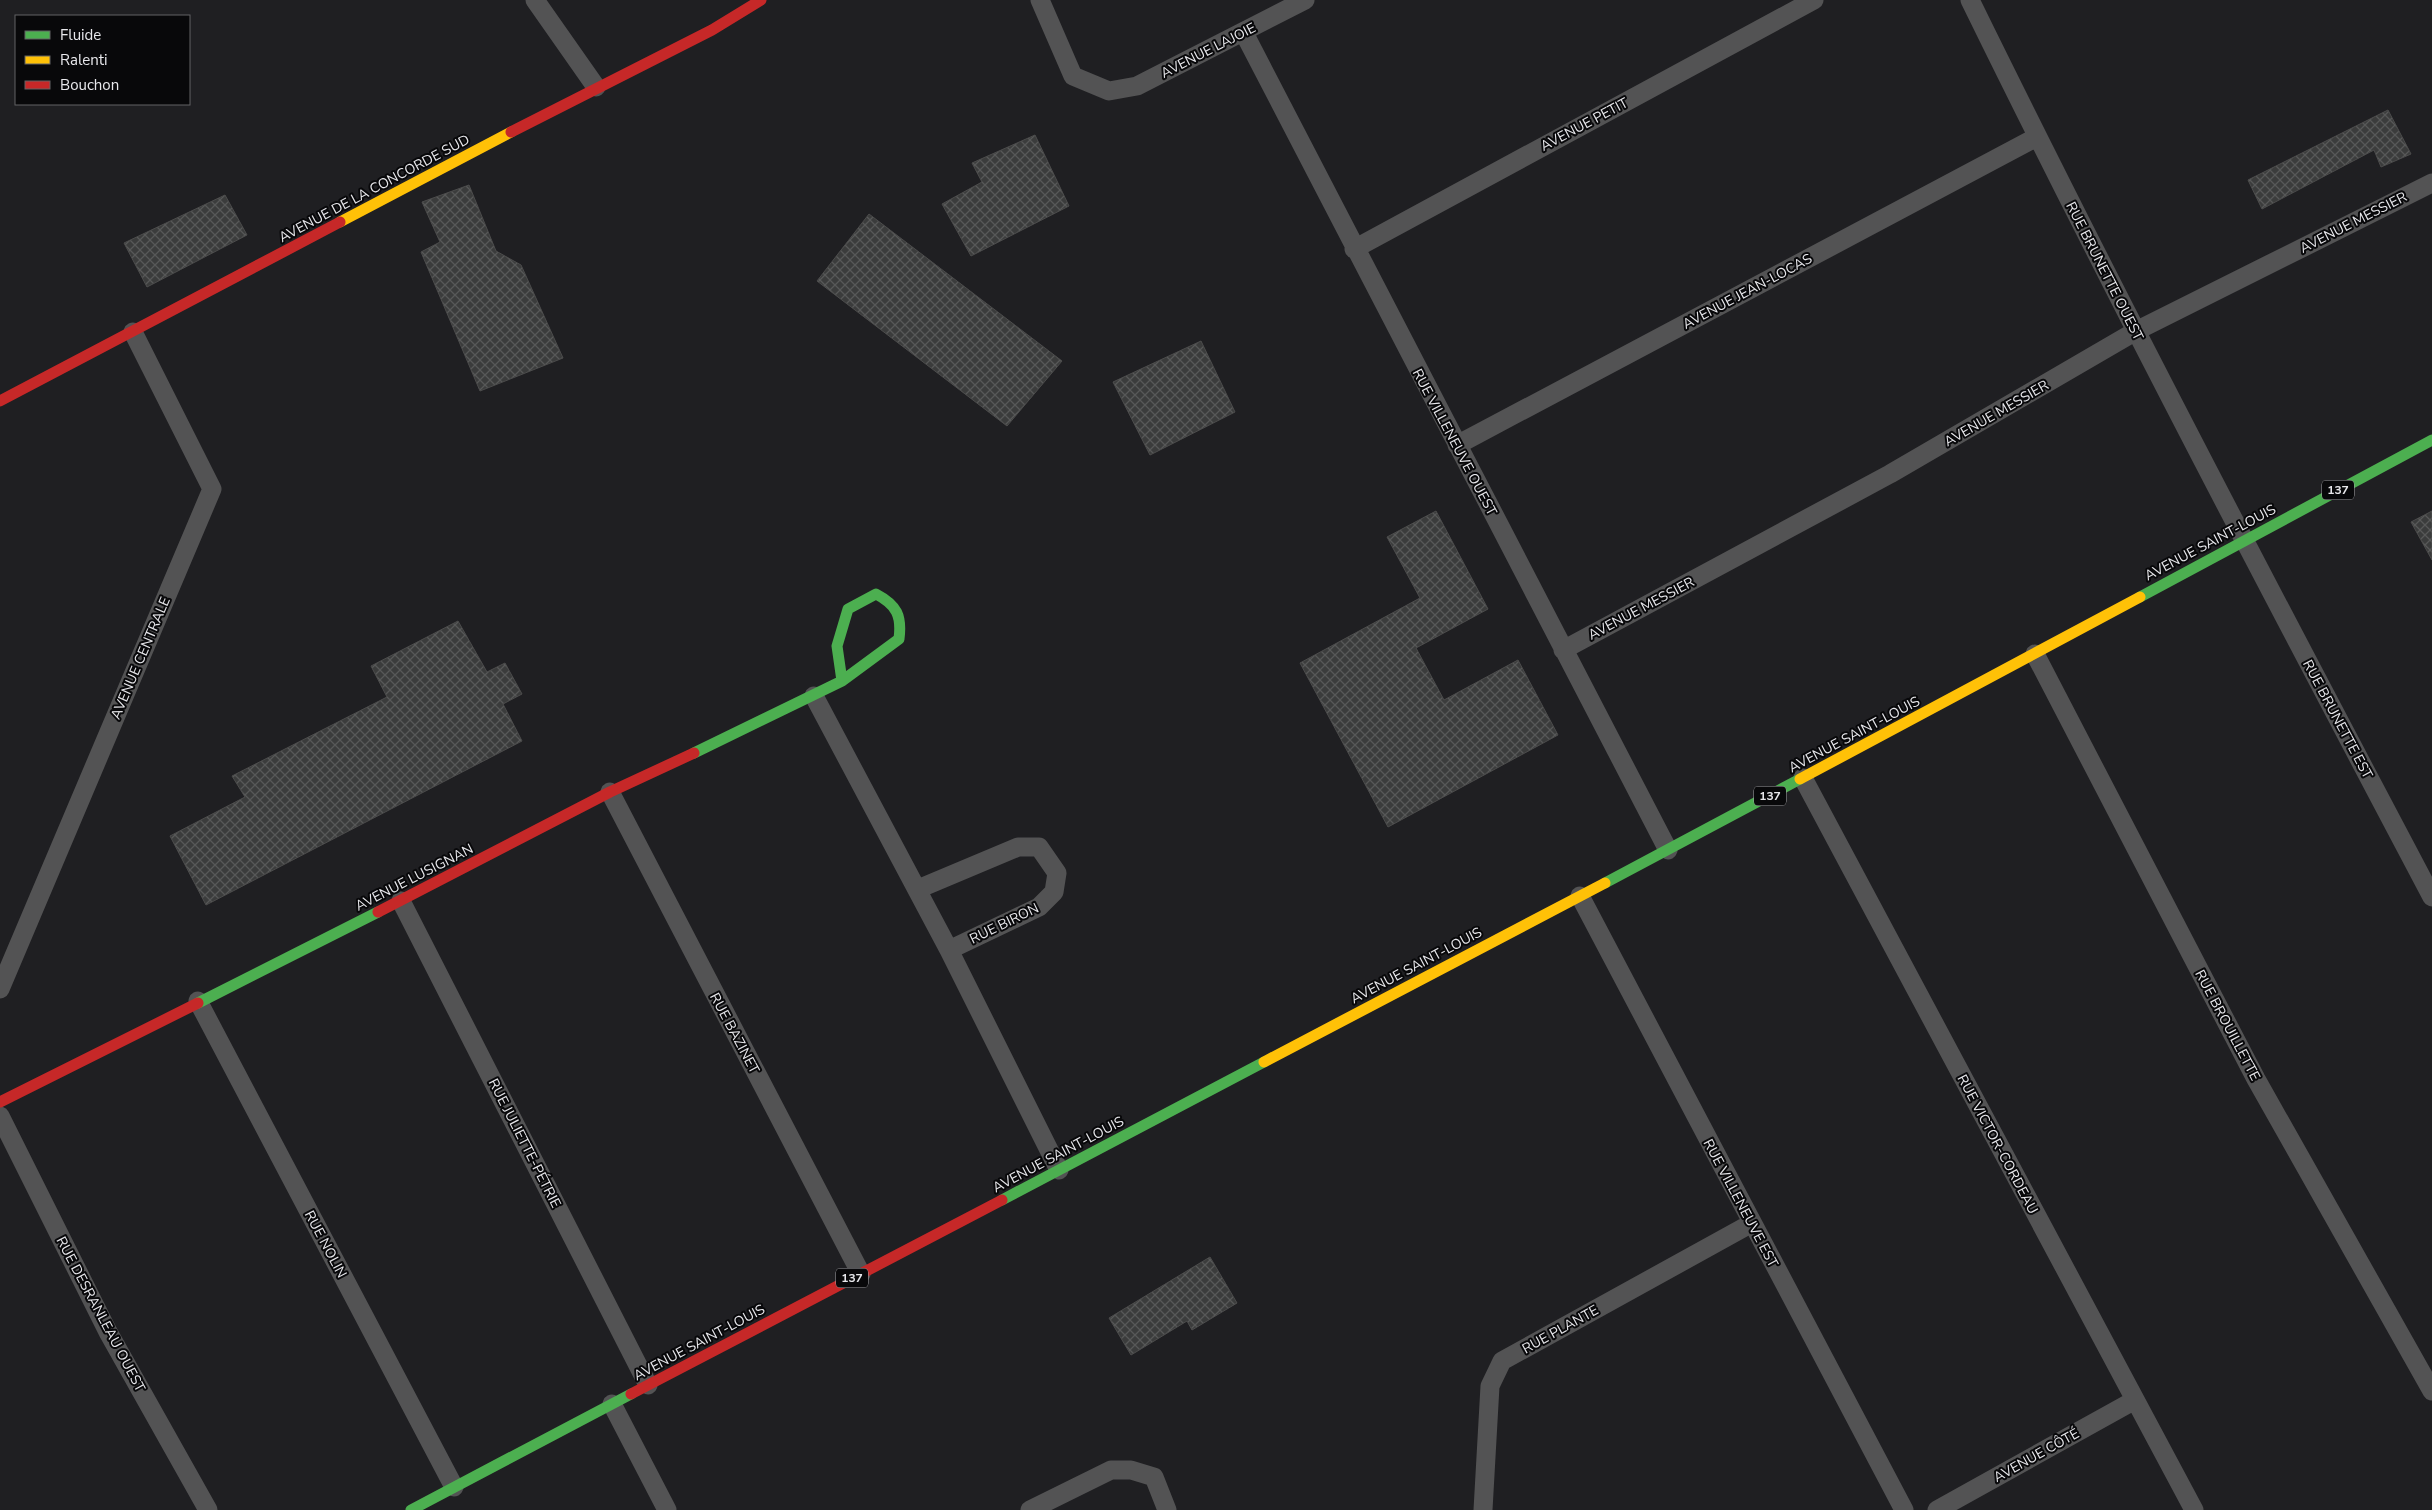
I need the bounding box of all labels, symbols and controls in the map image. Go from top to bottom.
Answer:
legend [15,15,190,105]
street label: AVENUE LAJOIE [1157,18,1259,83]
text: Fluide [60,25,101,45]
text: Ralenti [60,50,108,70]
text: Bouchon [60,75,119,95]
street label: AVENUE PETIT [1537,93,1632,156]
street label: AVENUE DE LA CONCORDE SUD [275,130,473,247]
street label: AVENUE MESSIER [2296,187,2410,258]
street label: RUE BRUNETTE OUEST [2061,199,2148,344]
street label: AVENUE JEAN-LOCAS [1679,249,1816,334]
street label: RUE VILLENEUVE OUEST [1408,365,1502,520]
street label: AVENUE MESSIER [1940,376,2052,451]
road number: 137 [2322,480,2354,500]
street label: AVENUE SAINT-LOUIS [2141,500,2280,585]
street label: AVENUE MESSIER [1585,572,1698,645]
street label: AVENUE CENTRALE [106,594,175,722]
street label: RUE BRUNETTE EST [2298,656,2377,783]
street label: AVENUE SAINT-LOUIS [1785,692,1924,777]
road number: 137 [1754,786,1786,806]
street label: AVENUE LUSIGNAN [352,839,477,915]
street label: RUE BIRON [966,899,1042,948]
street label: AVENUE SAINT-LOUIS [1347,923,1486,1008]
street label: RUE BROUILLETTE [2190,966,2265,1084]
street label: RUE BAZINET [705,989,764,1078]
street label: RUE VICTOR-CORDEAU [1953,1071,2042,1217]
street label: RUE JULIETTE-PÉTRIE [484,1075,565,1211]
street label: AVENUE SAINT-LOUIS [989,1112,1128,1197]
street label: RUE VILLENEUVE EST [1699,1136,1783,1271]
street label: RUE NOLIN [300,1207,351,1281]
street label: RUE DESRANLEAU OUEST [51,1233,150,1396]
road number: 137 [836,1268,868,1288]
street label: AVENUE SAINT-LOUIS [630,1300,769,1385]
street label: RUE PLANTE [1519,1301,1602,1358]
street label: AVENUE CÔTÉ [1990,1424,2083,1487]

